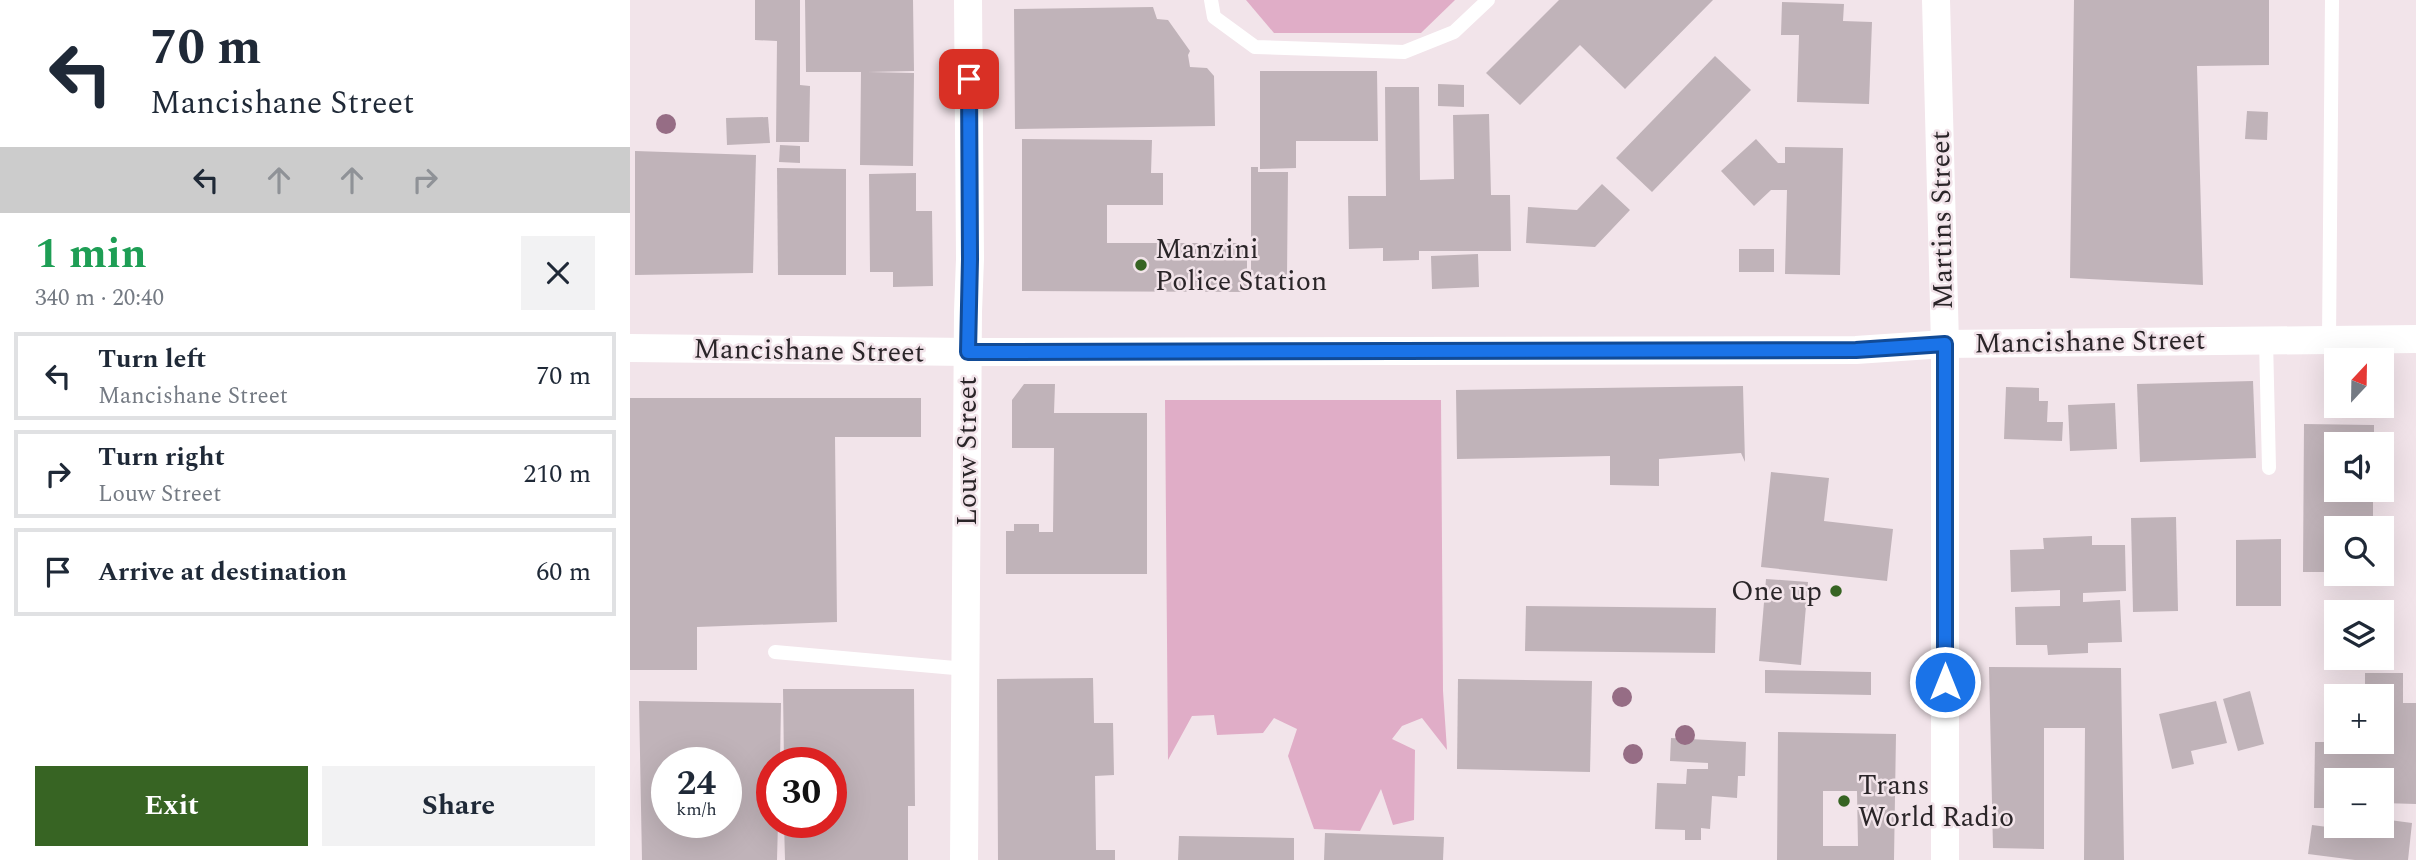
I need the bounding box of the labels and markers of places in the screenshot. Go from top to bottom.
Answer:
pin [939,49,999,109]
place label: Manzini Police Station [1155,228,1327,303]
marker: Manzini Police Station [1133,257,1149,273]
place label: One up [1731,570,1822,613]
marker: One up [1828,583,1844,599]
place label: Trans World Radio [1858,764,2014,839]
marker: Trans World Radio [1836,793,1852,809]

